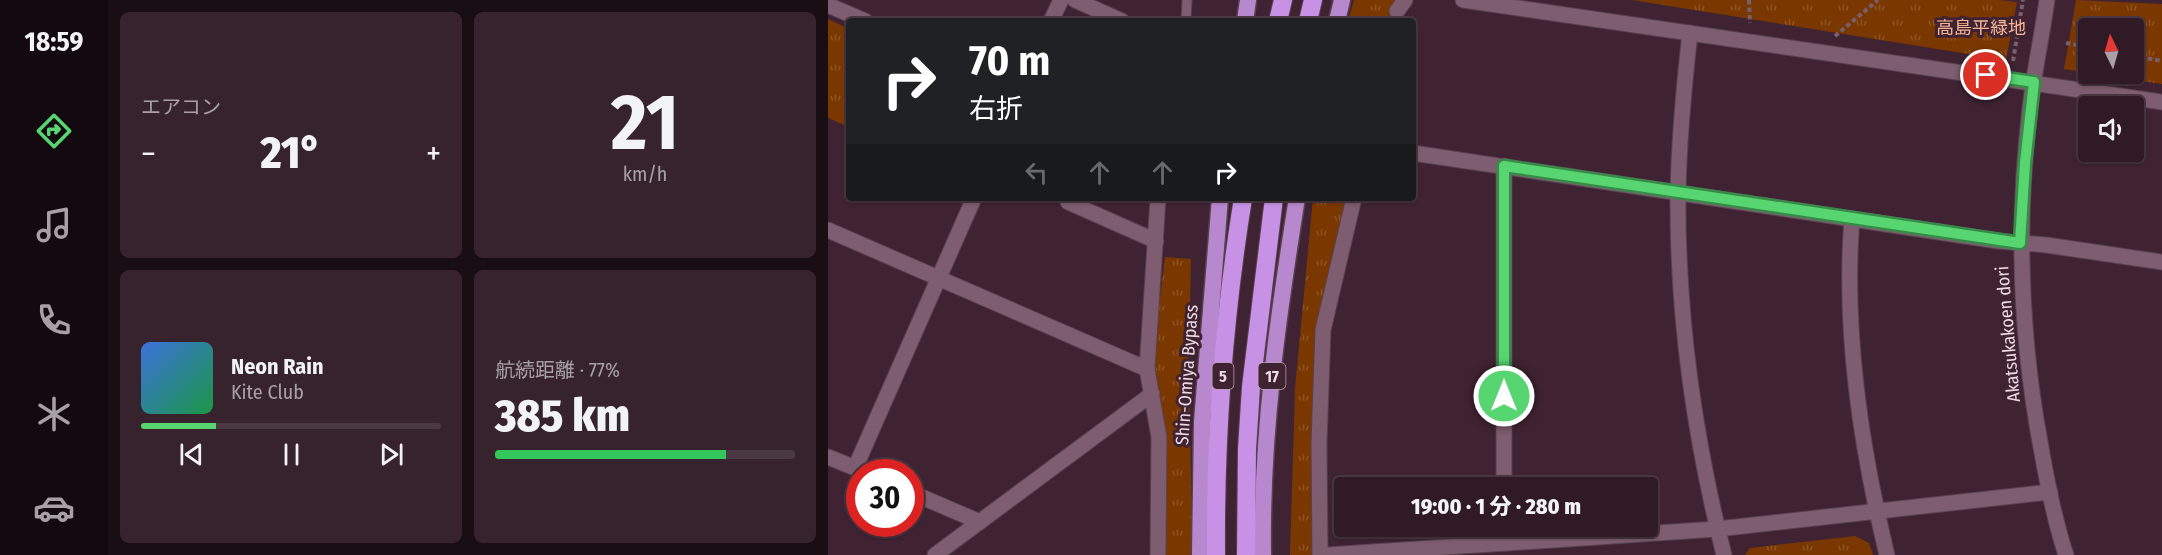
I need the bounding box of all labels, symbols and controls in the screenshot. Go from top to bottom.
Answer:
park label: 高島平緑地 [1936,17,2026,39]
north arrow [2078,18,2144,84]
map controls [2078,18,2144,162]
text: 18:59 [25,26,83,58]
text: 70 m [969,36,1050,86]
icon: right [870,42,948,120]
pin [1960,49,2011,100]
icon: arrive [1969,58,2002,91]
text: 21 [611,76,679,170]
text: 右折 [969,93,1023,125]
text: エアコン [141,95,221,119]
button: sound [2078,96,2144,162]
icon: directions [33,110,75,152]
text: 21° [260,126,321,180]
text: − [141,134,156,174]
text: + [426,134,441,174]
icon: left [1020,156,1053,189]
icon: ahead [1083,156,1116,189]
icon: ahead [1146,156,1179,189]
icon: right [1209,156,1242,189]
text: km/h [623,162,667,186]
icon: music [33,204,75,246]
street label: Akatsukakoen dori [1991,265,2025,403]
icon: phone [33,299,75,341]
street label: Shin-Omiya Bypass [1171,304,1203,446]
text: Neon Rain [231,353,324,380]
text: 航続距離 · 77% [495,358,620,382]
road number: 5 [1212,363,1234,389]
road number: 17 [1258,363,1286,389]
position arrow [1472,364,1536,428]
text: Kite Club [231,380,304,404]
text: 385 km [495,389,630,443]
icon: climate [33,393,75,435]
icon: previous [175,438,208,471]
icon: pause [275,438,308,471]
icon: next [375,438,408,471]
speed limit sign: 30 [846,459,924,537]
icon: car [33,487,75,529]
text: 19:00 · 1 分 · 280 m [1411,493,1581,520]

